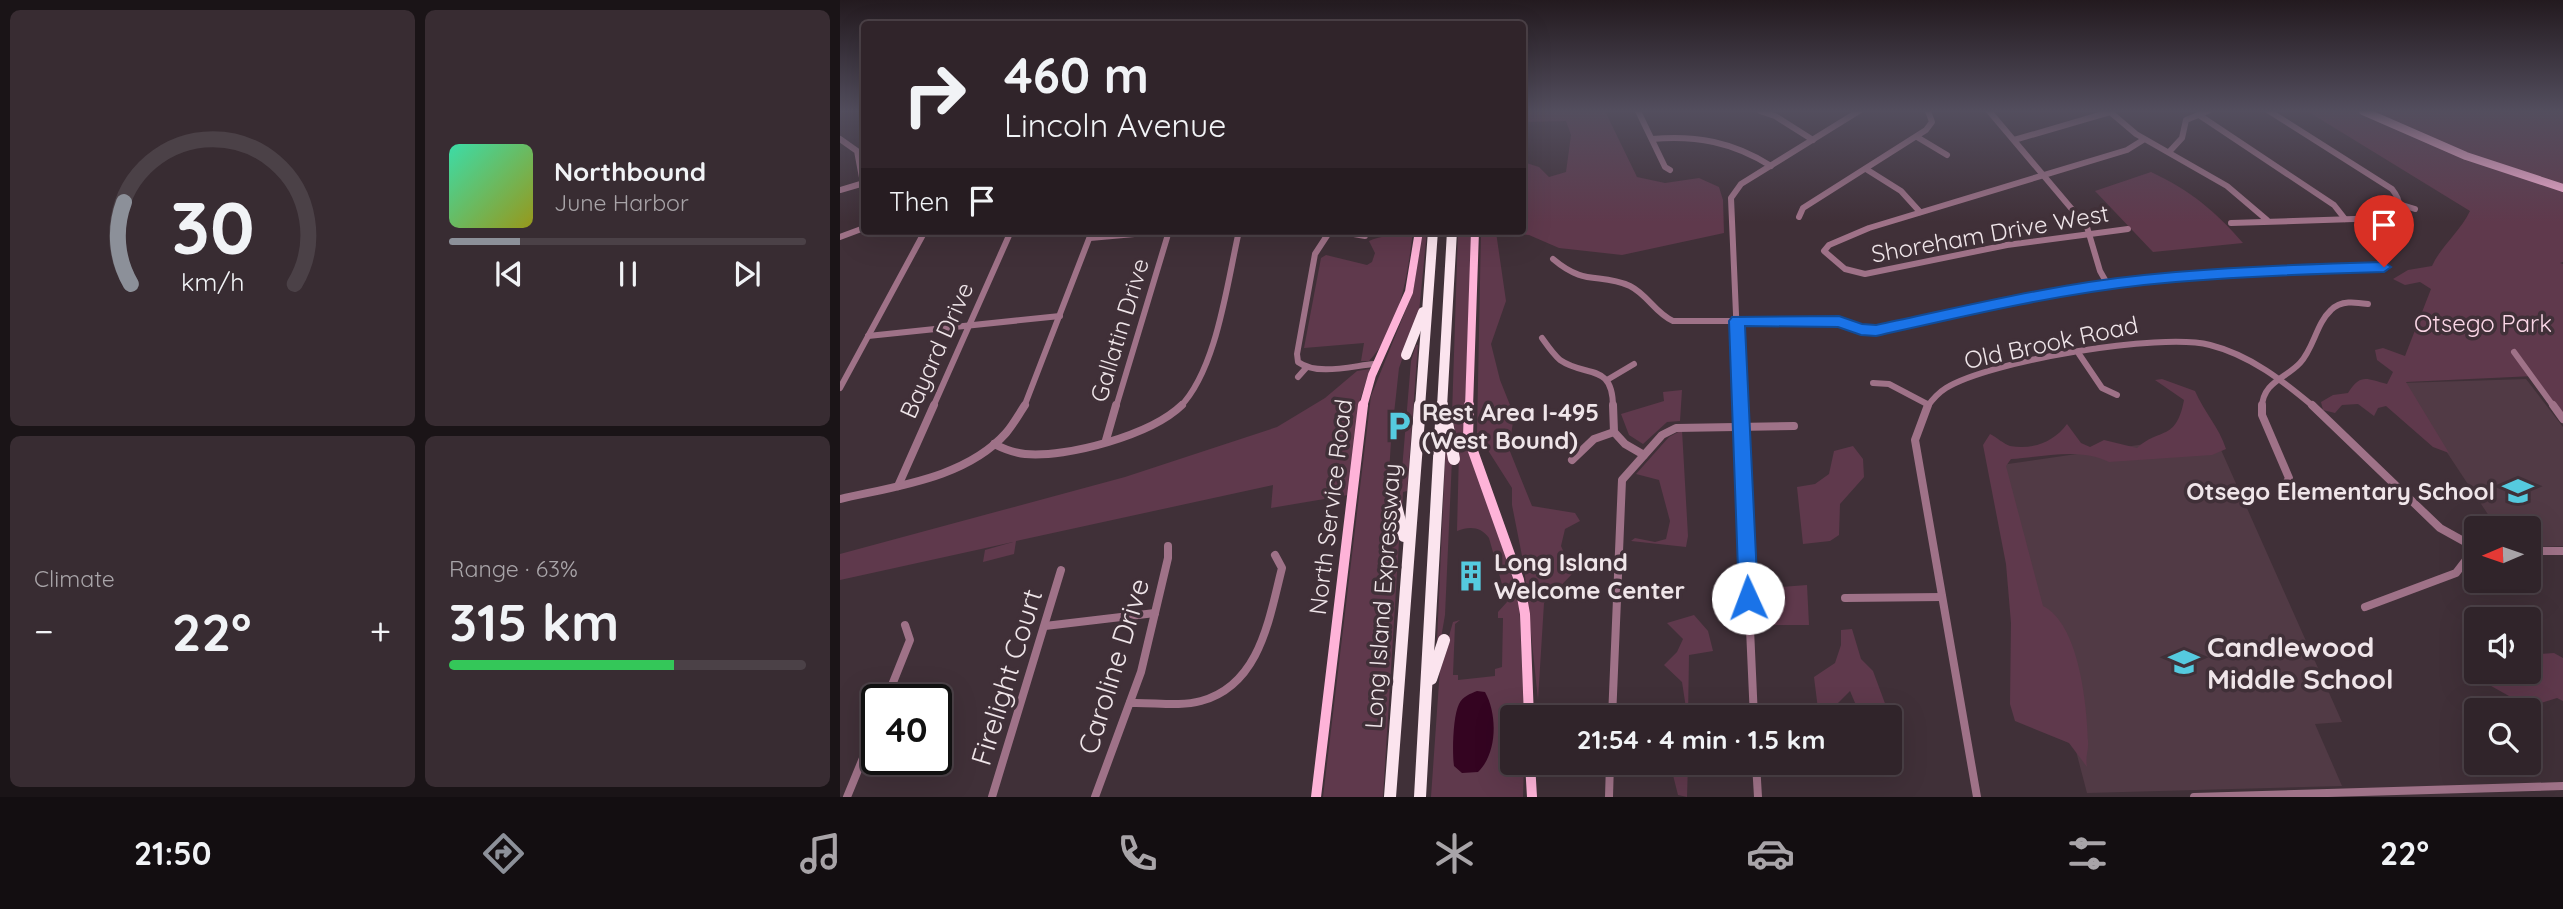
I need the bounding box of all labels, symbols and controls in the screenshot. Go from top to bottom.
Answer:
text: 460 m [1004,44,1149,105]
icon: right [889,49,980,140]
text: Lincoln Avenue [1004,105,1226,145]
text: Northbound [554,155,706,188]
text: 30 [171,182,254,273]
icon: arrive [963,182,1001,220]
text: Then [889,185,949,218]
text: June Harbor [554,188,689,217]
pin [2354,195,2414,267]
street label: Shoreham Drive West [1869,197,2111,269]
icon: arrive [2365,206,2403,244]
icon: previous [490,255,528,293]
icon: pause [609,255,647,293]
icon: next [728,255,766,293]
street label: Gallatin Drive [1083,255,1155,405]
text: km/h [181,266,244,297]
street label: Bayard Drive [893,277,979,423]
park label: Otsego Park [2414,308,2552,338]
street label: Old Brook Road [1961,309,2141,375]
place label: Rest Area I-495 (West Bound) [1422,397,1599,455]
street label: North Service Road [1302,398,1358,616]
parking icon: Rest Area I-495 (West Bound) [1382,409,1416,443]
street label: Long Island Expressway [1358,462,1406,730]
school or university icon: Otsego Elementary School [2501,474,2535,508]
place label: Otsego Elementary School [2186,476,2495,506]
north arrow [2464,516,2541,593]
map controls [2464,516,2541,775]
place label: Long Island Welcome Center [1494,547,1685,605]
text: Range · 63% [449,554,578,583]
building icon: Long Island Welcome Center [1454,559,1488,593]
position arrow [1711,561,1785,635]
text: Climate [34,564,115,593]
street label: Caroline Drive [1070,574,1156,758]
street label: Firelight Court [963,585,1049,769]
text: 315 km [449,589,619,654]
text: 22° [172,599,251,664]
text: − [34,607,54,655]
text: + [370,607,391,655]
button: sound [2464,607,2541,684]
place label: Candlewood Middle School [2207,629,2394,696]
school or university icon: Candlewood Middle School [2167,645,2201,679]
speed limit sign: 40 [861,684,952,775]
button: search [2464,698,2541,775]
text: 21:54 · 4 min · 1.5 km [1577,723,1825,756]
icon: directions [479,829,528,878]
icon: music [796,829,845,878]
icon: phone [1113,829,1162,878]
icon: climate [1430,829,1479,878]
icon: car [1746,829,1795,878]
icon: filters [2063,829,2112,878]
text: 21:50 [134,833,211,873]
text: 22° [2380,833,2429,873]

